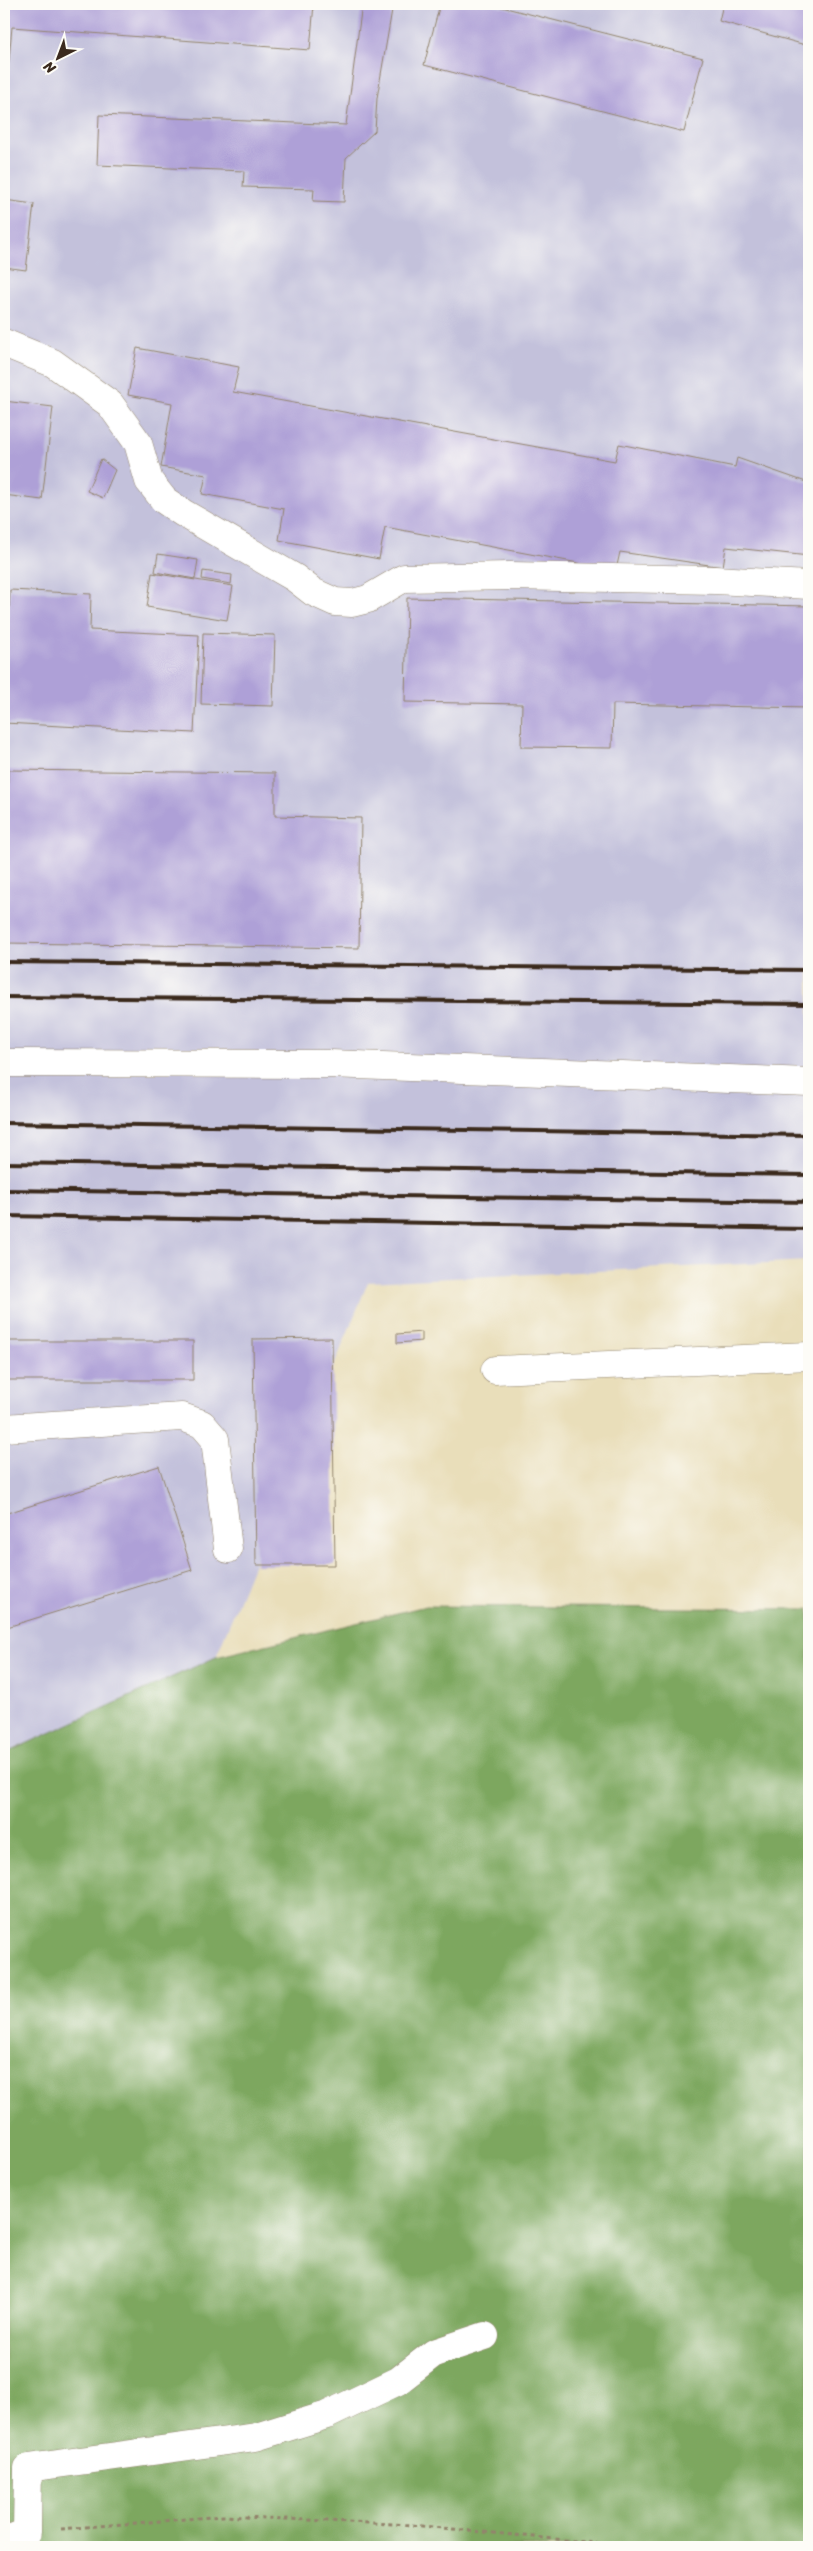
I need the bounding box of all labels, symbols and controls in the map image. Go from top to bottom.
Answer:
north arrow [32,32,82,82]
text: N [37,55,62,80]

